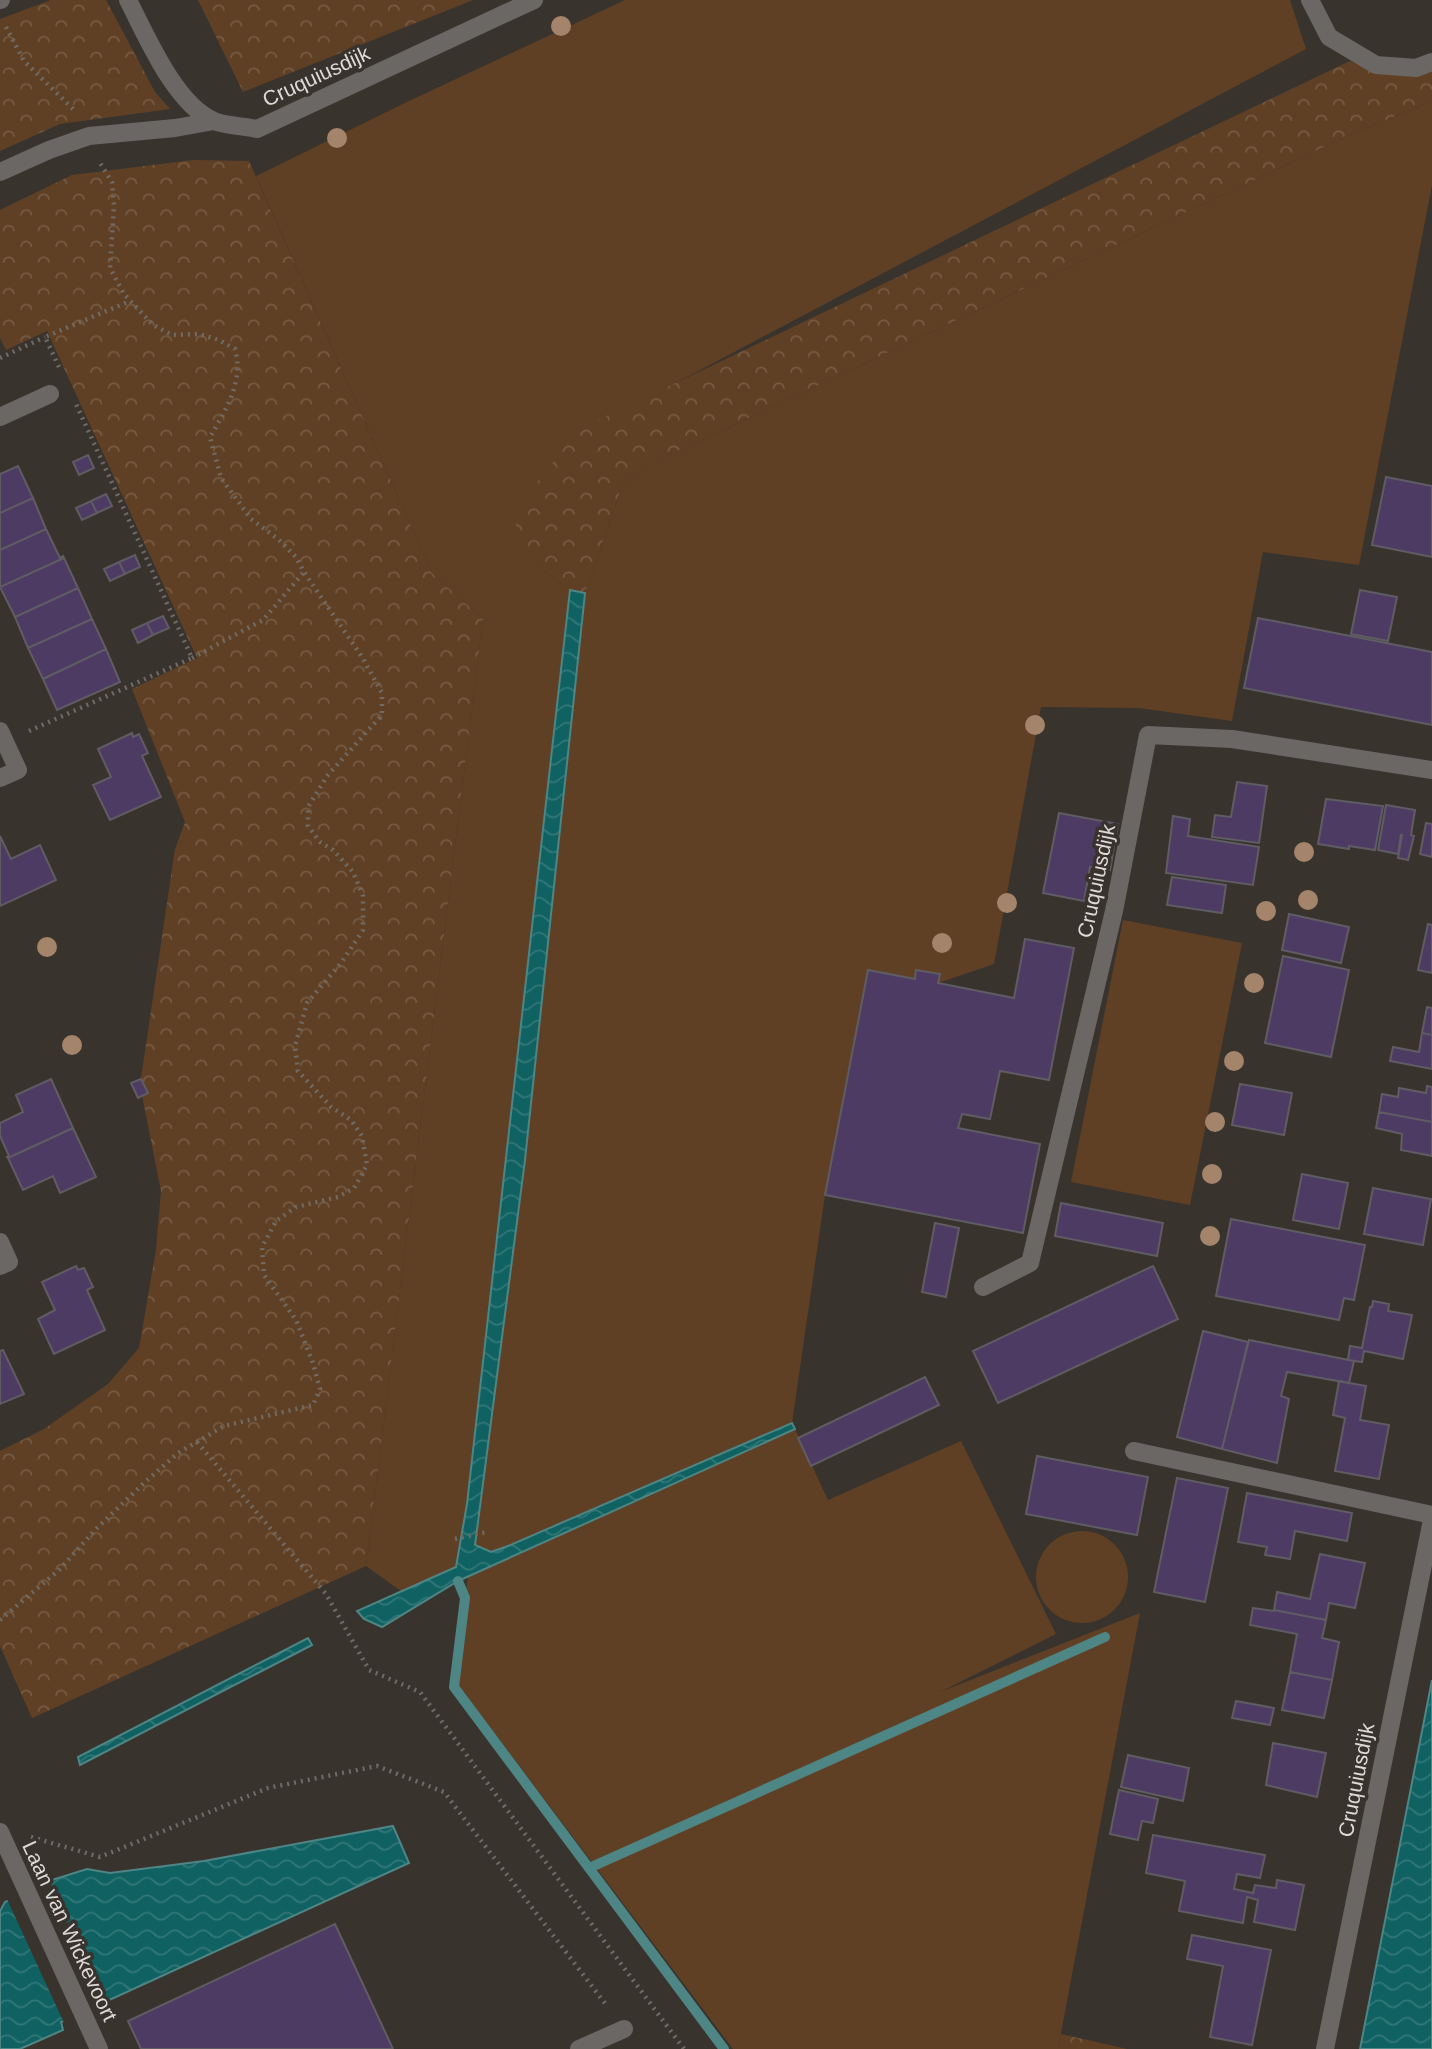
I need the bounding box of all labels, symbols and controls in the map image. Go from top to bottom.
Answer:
street label: Cruquiusdijk [259,41,374,111]
street label: Cruquiusdijk [1073,822,1119,940]
street label: Cruquiusdijk [1334,1721,1378,1839]
street label: Laan van Wickevoort [18,1837,122,2025]

